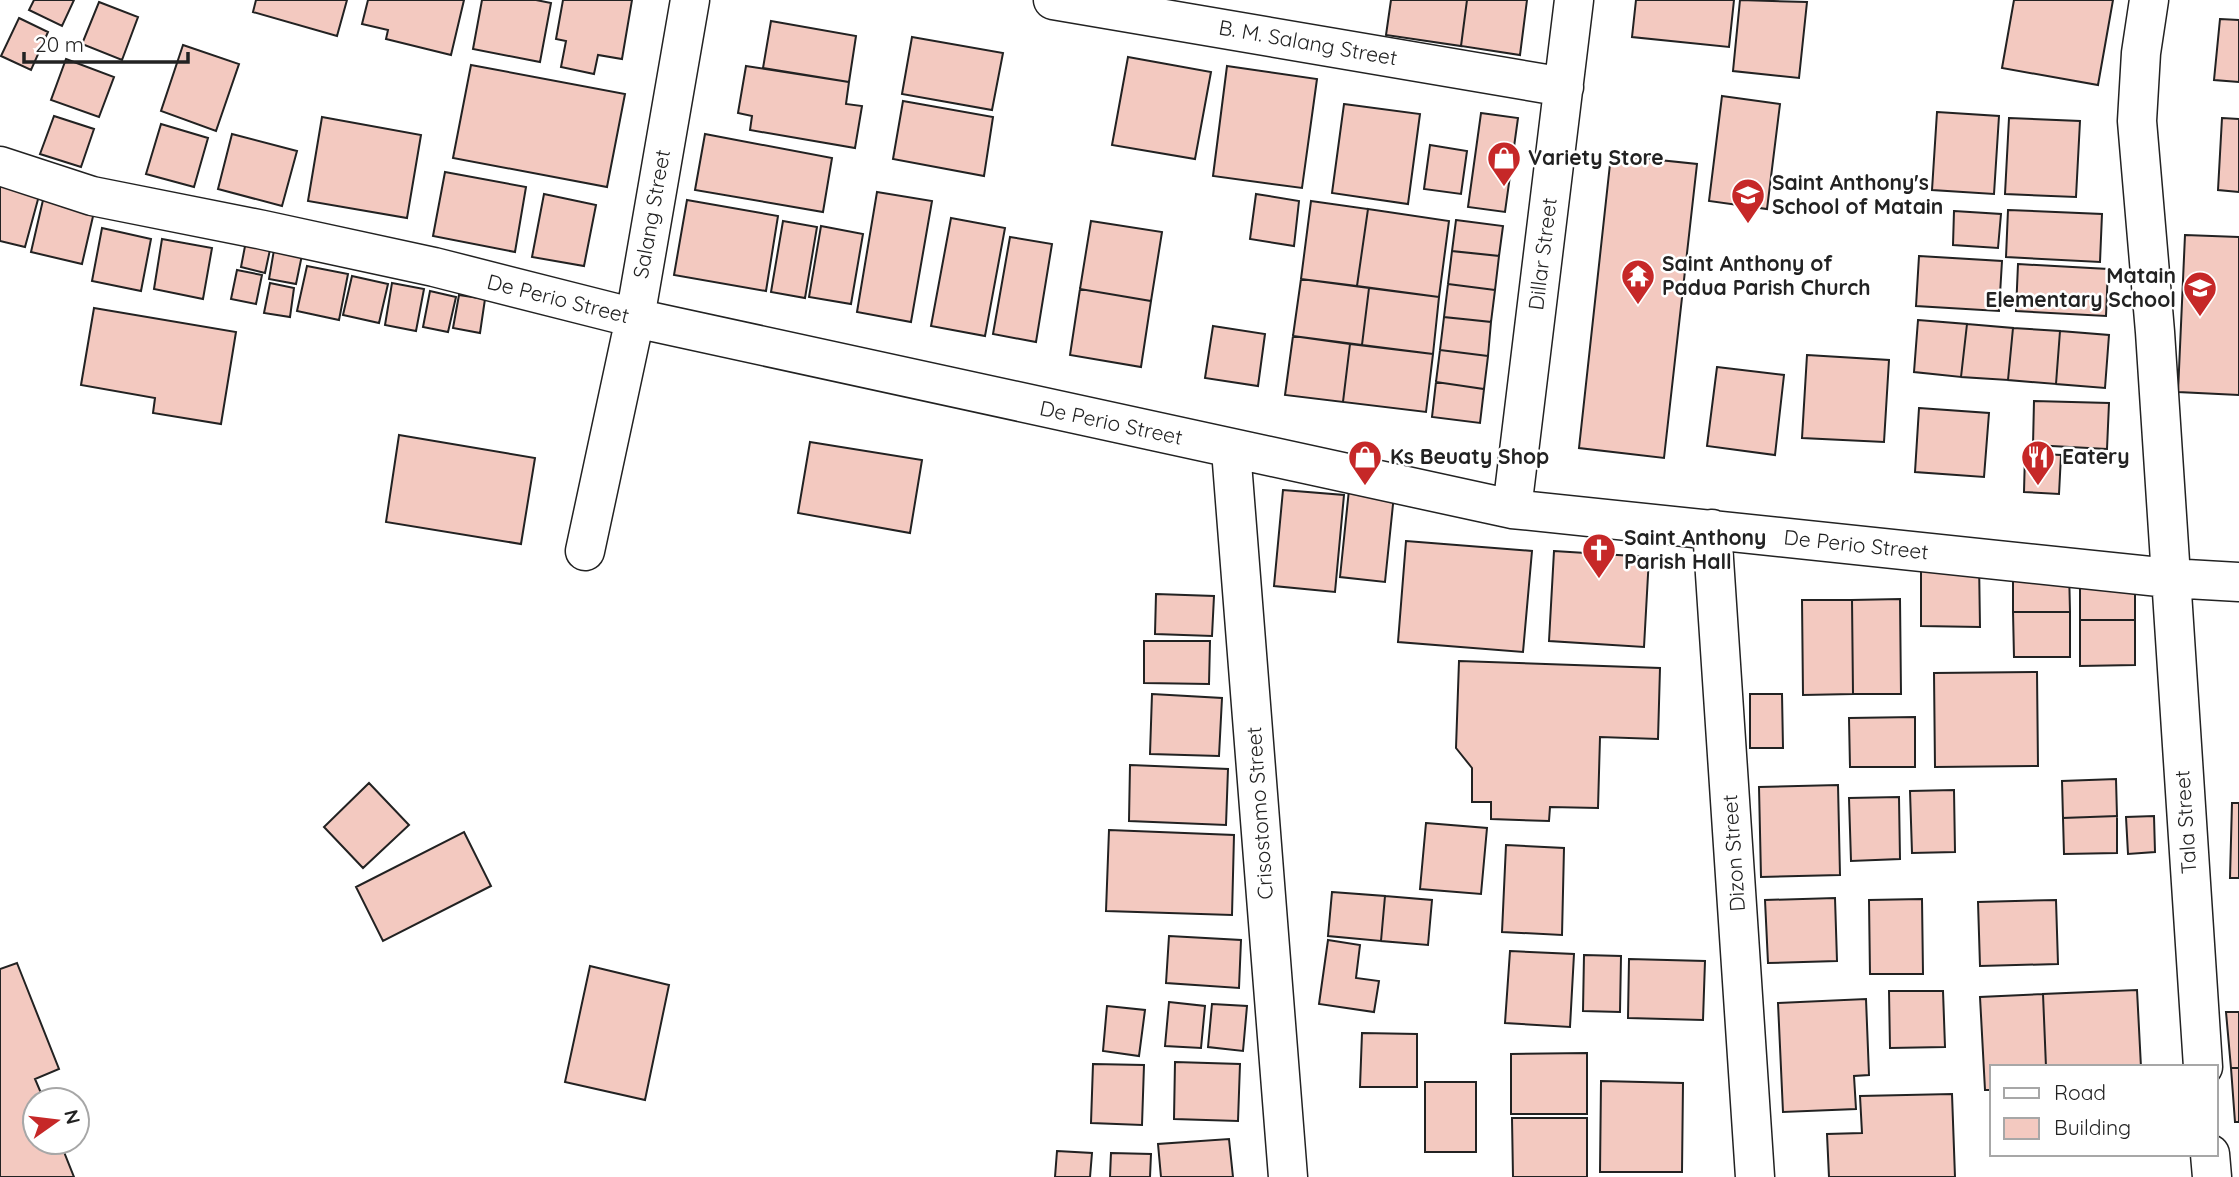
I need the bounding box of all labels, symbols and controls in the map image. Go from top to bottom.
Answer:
street label: B. M. Salang Street [1217,14,1399,70]
scale bar [24,21,189,65]
text: 20 m [35,31,84,57]
shop icon: Variety Store [1485,139,1523,188]
place label: Variety Store [1528,144,1664,170]
street label: Salang Street [627,147,675,280]
place label: Saint Anthony's School of Matain [1772,169,1943,219]
school or university icon: Saint Anthony's School of Matain [1729,176,1767,225]
street label: Dillar Street [1522,196,1562,312]
place label: Saint Anthony of Padua Parish Church [1662,250,1870,300]
temple icon: Saint Anthony of Padua Parish Church [1619,257,1657,306]
place label: Matain Elementary School [1985,262,2176,312]
street label: De Perio Street [485,268,632,328]
school or university icon: Matain Elementary School [2181,269,2219,318]
street label: De Perio Street [1037,394,1185,450]
shop icon: Ks Beuaty Shop [1346,438,1384,487]
restaurant icon: Eatery [2019,438,2057,487]
place label: Ks Beuaty Shop [1390,443,1549,469]
place label: Eatery [2062,443,2130,469]
street label: De Perio Street [1782,523,1930,565]
place label: Saint Anthony Parish Hall [1624,524,1766,574]
church icon: Saint Anthony Parish Hall [1580,531,1618,580]
street label: Crisostomo Street [1240,726,1278,900]
street label: Tala Street [2168,769,2202,875]
street label: Dizon Street [1716,794,1750,913]
legend [1990,1065,2218,1156]
text: Road [2054,1079,2106,1105]
north arrow [21,1086,91,1156]
text: N [59,1107,86,1127]
text: Building [2054,1114,2131,1140]

